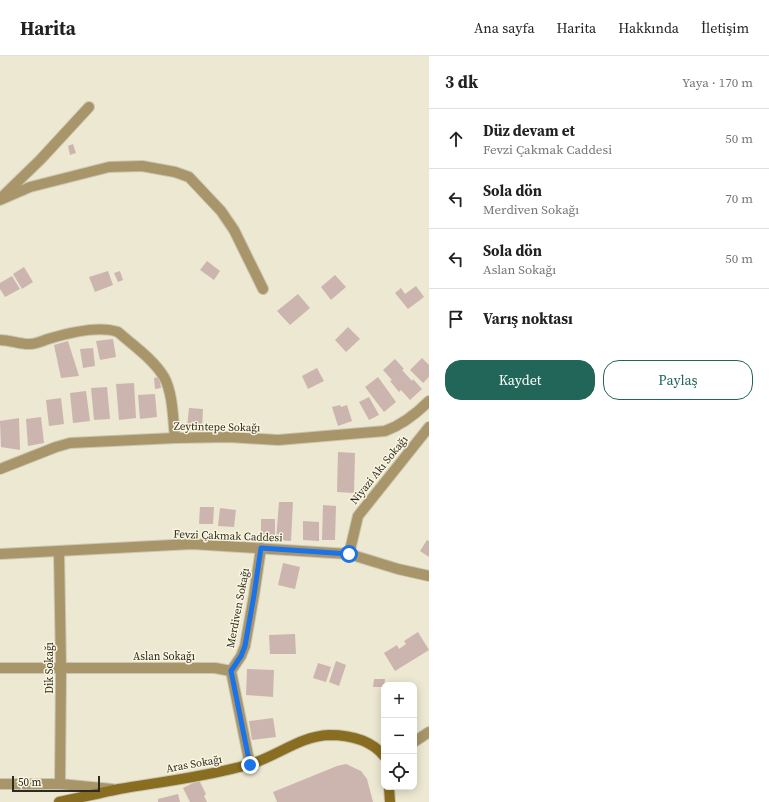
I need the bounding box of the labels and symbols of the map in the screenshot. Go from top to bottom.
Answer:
street label: Zeytintepe Sokağı [174,419,260,435]
street label: Niyazi Akı Sokağı [347,433,411,507]
street label: Fevzi Çakmak Caddesi [173,527,283,545]
route start [340,545,358,563]
street label: Merdiven Sokağı [223,567,253,649]
street label: Dik Sokağı [42,642,57,694]
street label: Aslan Sokağı [133,649,195,664]
street label: Aras Sokağı [165,752,223,776]
route end [241,756,259,774]
scale bar [12,774,100,793]

